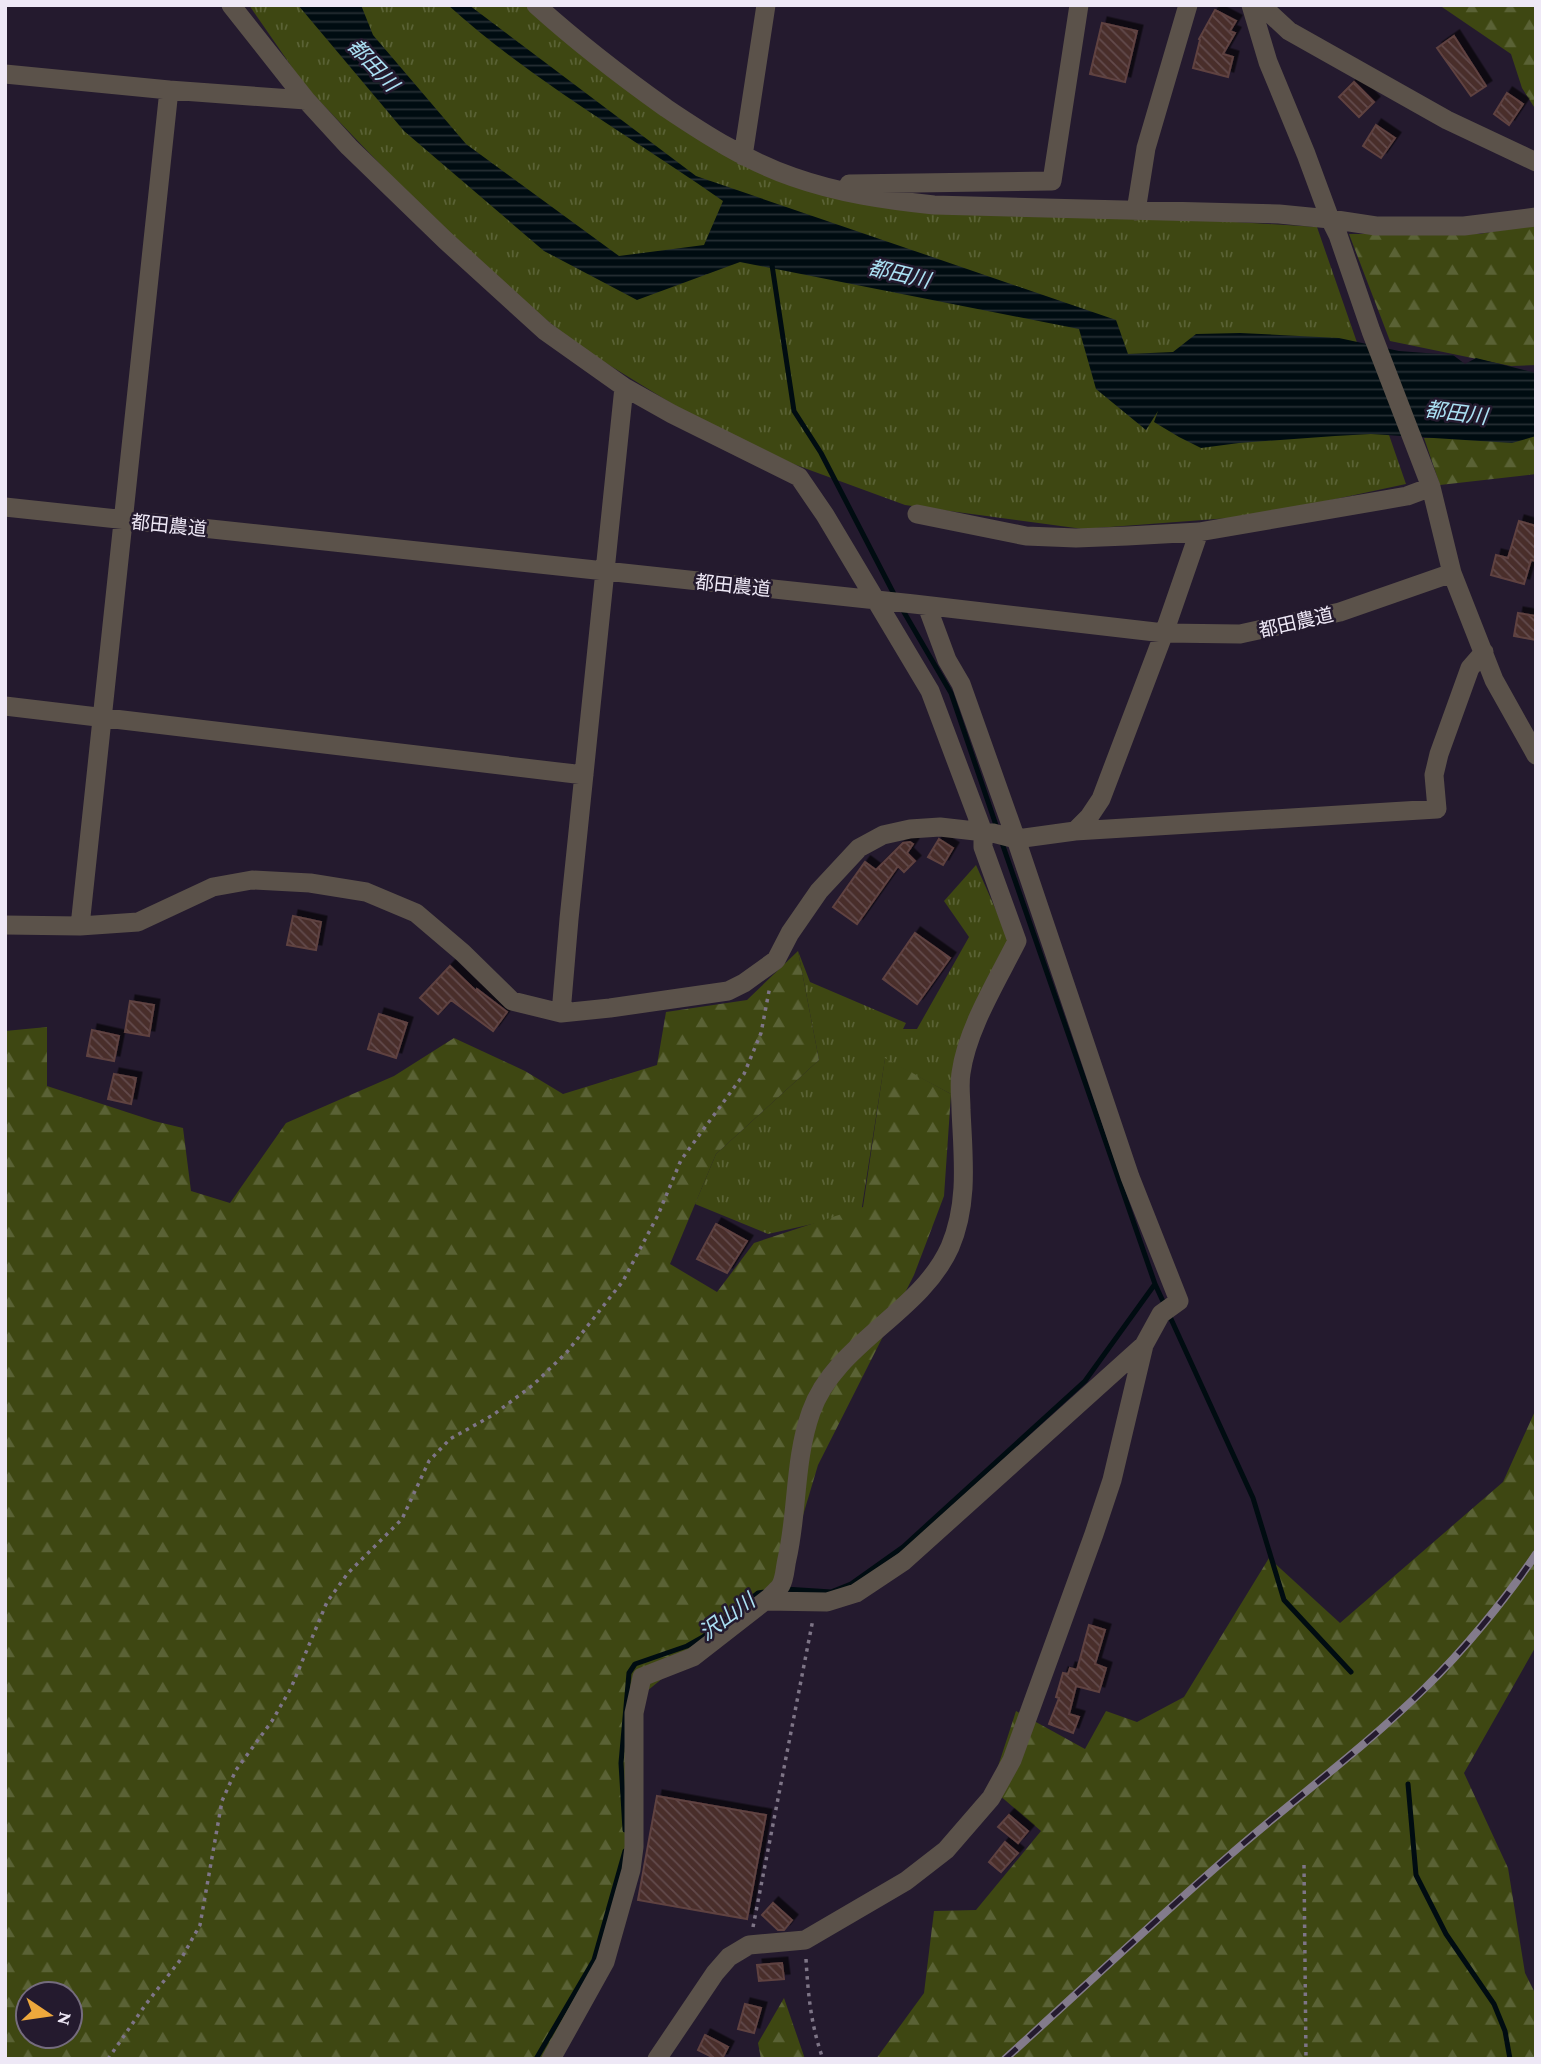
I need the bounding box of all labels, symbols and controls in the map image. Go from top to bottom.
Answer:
water label: 都田川 [343,34,405,98]
water label: 都田川 [866,255,934,293]
water label: 都田川 [1423,397,1491,429]
street label: 都田農道 [130,511,208,540]
street label: 都田農道 [694,571,772,600]
street label: 都田農道 [1257,604,1336,641]
water label: 沢山川 [694,1588,761,1645]
north arrow [14,1980,84,2050]
text: N [53,2010,77,2027]

